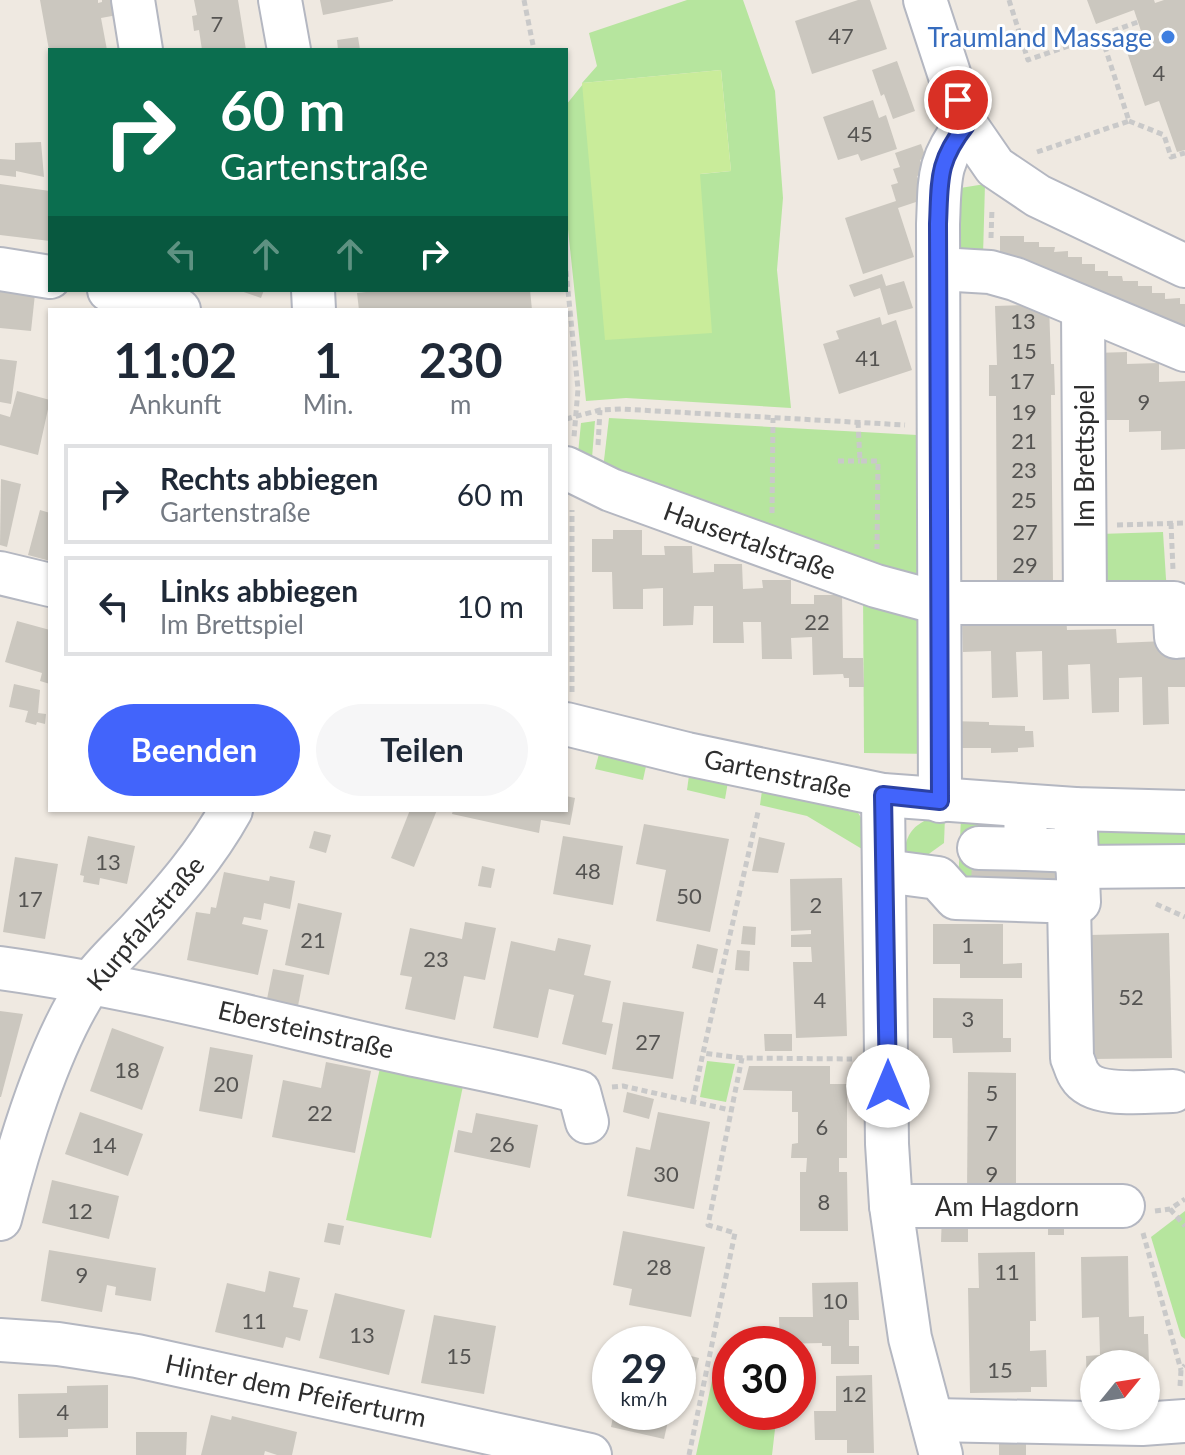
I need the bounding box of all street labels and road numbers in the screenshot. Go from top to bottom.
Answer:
street label: Im Brettspiel [1068,384,1100,528]
street label: Hausertalstraße [659,494,841,586]
street label: Gartenstraße [701,742,855,804]
street label: Kurpfalzstraße [79,849,211,997]
street label: Ebersteinstraße [215,993,397,1065]
street label: Am Hagdorn [935,1190,1079,1222]
street label: Hinter dem Pfeiferturm [163,1347,429,1433]

